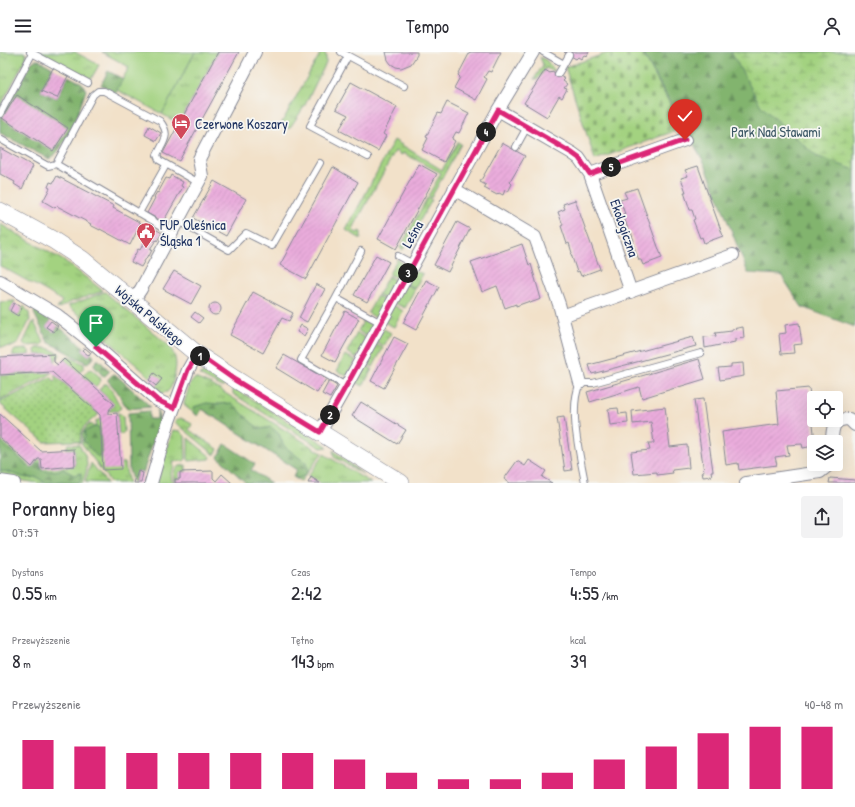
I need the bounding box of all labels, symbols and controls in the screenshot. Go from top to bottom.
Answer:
text: Tempo [406,14,449,39]
icon: menu [12,15,34,37]
icon: person [821,15,843,37]
pin [668,99,702,140]
icon: check [674,105,696,127]
hotel icon: Czerwone Koszary [170,112,192,140]
place label: Czerwone Koszary [195,114,288,134]
pin: 4 [476,122,496,142]
park label: Park Nad Stawami [731,122,821,141]
text: 4 [484,125,488,139]
pin: 5 [601,157,621,177]
text: 5 [609,160,613,174]
street label: Ekologiczna [605,197,644,260]
place label: FUP Oleśnica Śląska 1 [159,215,226,250]
street label: Leśna [397,217,427,251]
public building icon: FUP Oleśnica Śląska 1 [135,221,157,249]
pin: 3 [398,263,418,283]
text: 3 [406,266,410,280]
street label: Wojska Polskiego [111,280,189,351]
pin [79,306,113,347]
icon: arrive [85,312,107,334]
pin: 1 [190,346,210,366]
text: 1 [198,349,202,363]
map controls [807,391,843,471]
button: locate [807,391,843,427]
pin: 2 [320,405,340,425]
text: 2 [327,408,333,422]
button: layers [807,435,843,471]
text: Poranny bieg [12,493,115,523]
button: share [801,496,843,538]
text: 07:57 [12,523,39,541]
text: Dystans [12,565,43,579]
text: Czas [291,565,310,579]
text: Tempo [570,565,596,579]
text: 0.55 [12,579,42,606]
text: 2:42 [291,579,322,606]
text: 4:55 [570,579,599,606]
text: km [42,589,57,603]
text: /km [599,589,618,603]
text: Przewyższenie [12,633,70,647]
text: Tętno [291,633,314,647]
text: kcal [570,633,586,647]
text: 8 [12,647,21,674]
text: 143 [291,647,315,674]
text: 39 [570,647,586,674]
text: m [21,657,31,671]
text: bpm [315,657,334,671]
text: Przewyższenie [12,695,81,713]
text: 40–48 m [805,695,843,713]

